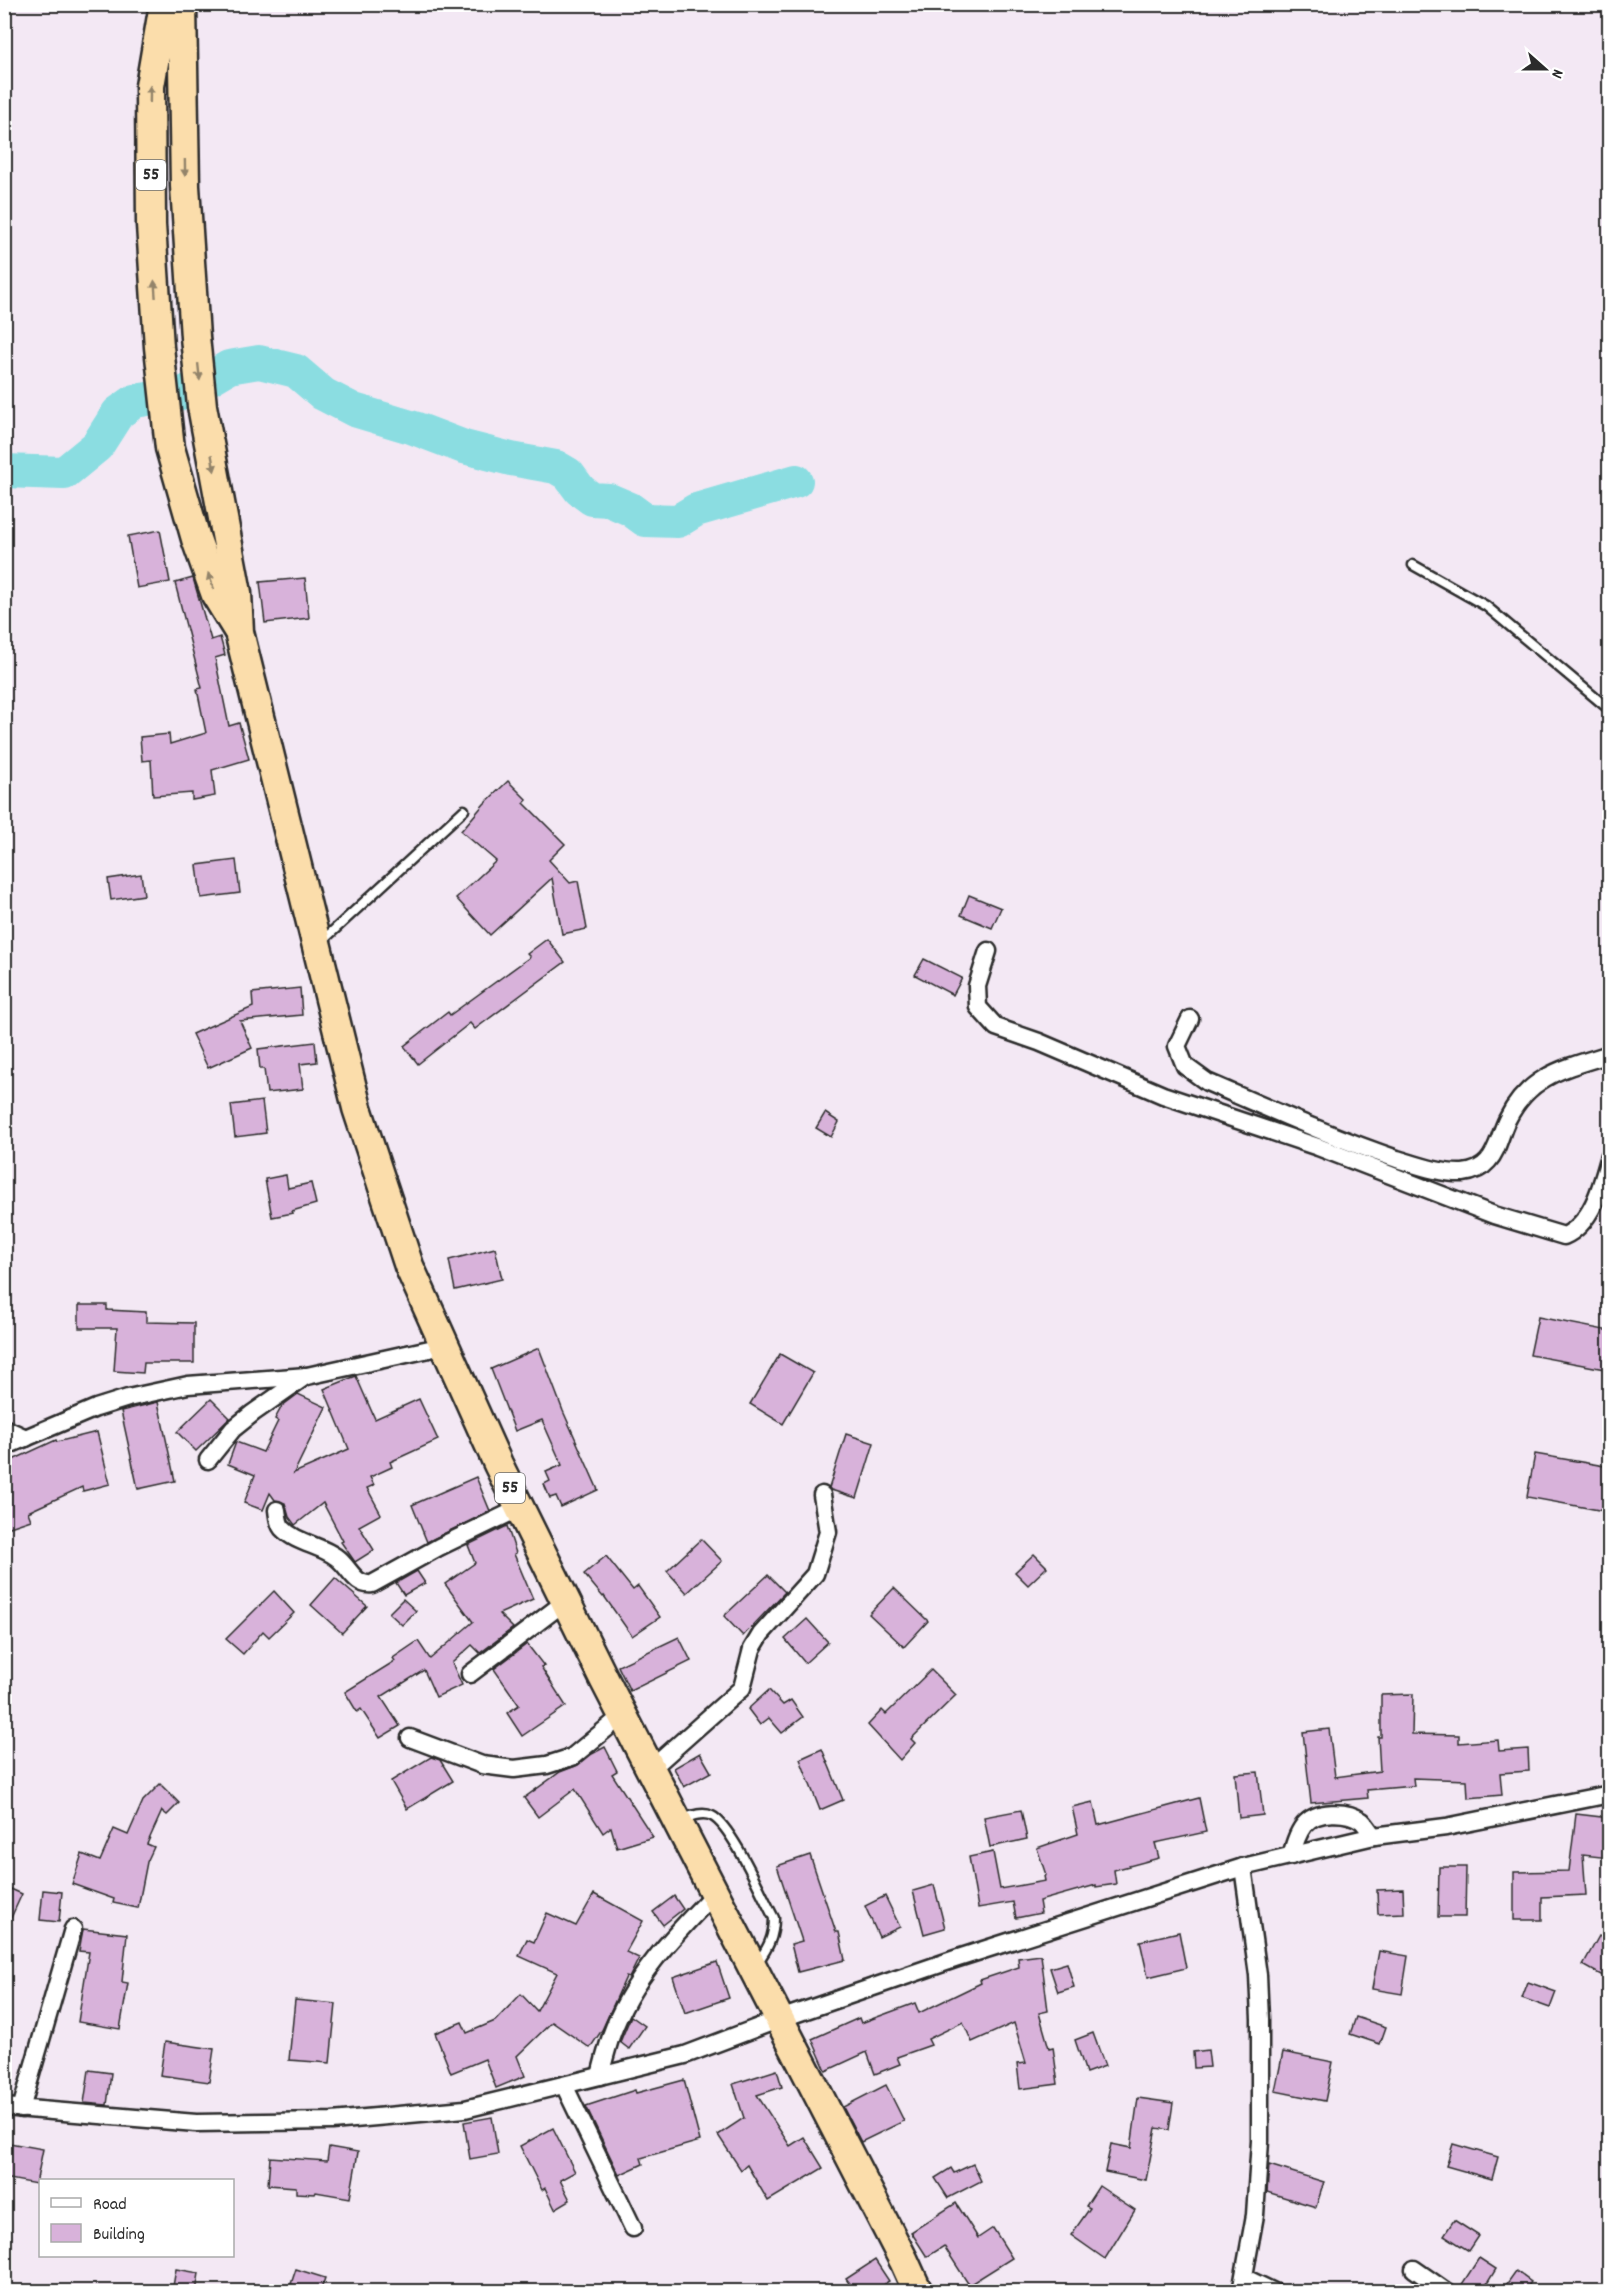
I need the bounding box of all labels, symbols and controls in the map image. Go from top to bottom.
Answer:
north arrow [1515,39,1575,99]
text: N [1544,66,1569,81]
one-way arrow [145,85,155,104]
one-way arrow [180,158,189,177]
road number: 55 [136,160,166,190]
one-way arrow [151,279,160,298]
one-way arrow [194,362,204,381]
one-way arrow [209,454,218,473]
one-way arrow [206,572,216,590]
road number: 55 [495,1473,525,1503]
legend [39,2179,234,2257]
text: Road [93,2193,127,2218]
text: Building [93,2223,145,2248]

